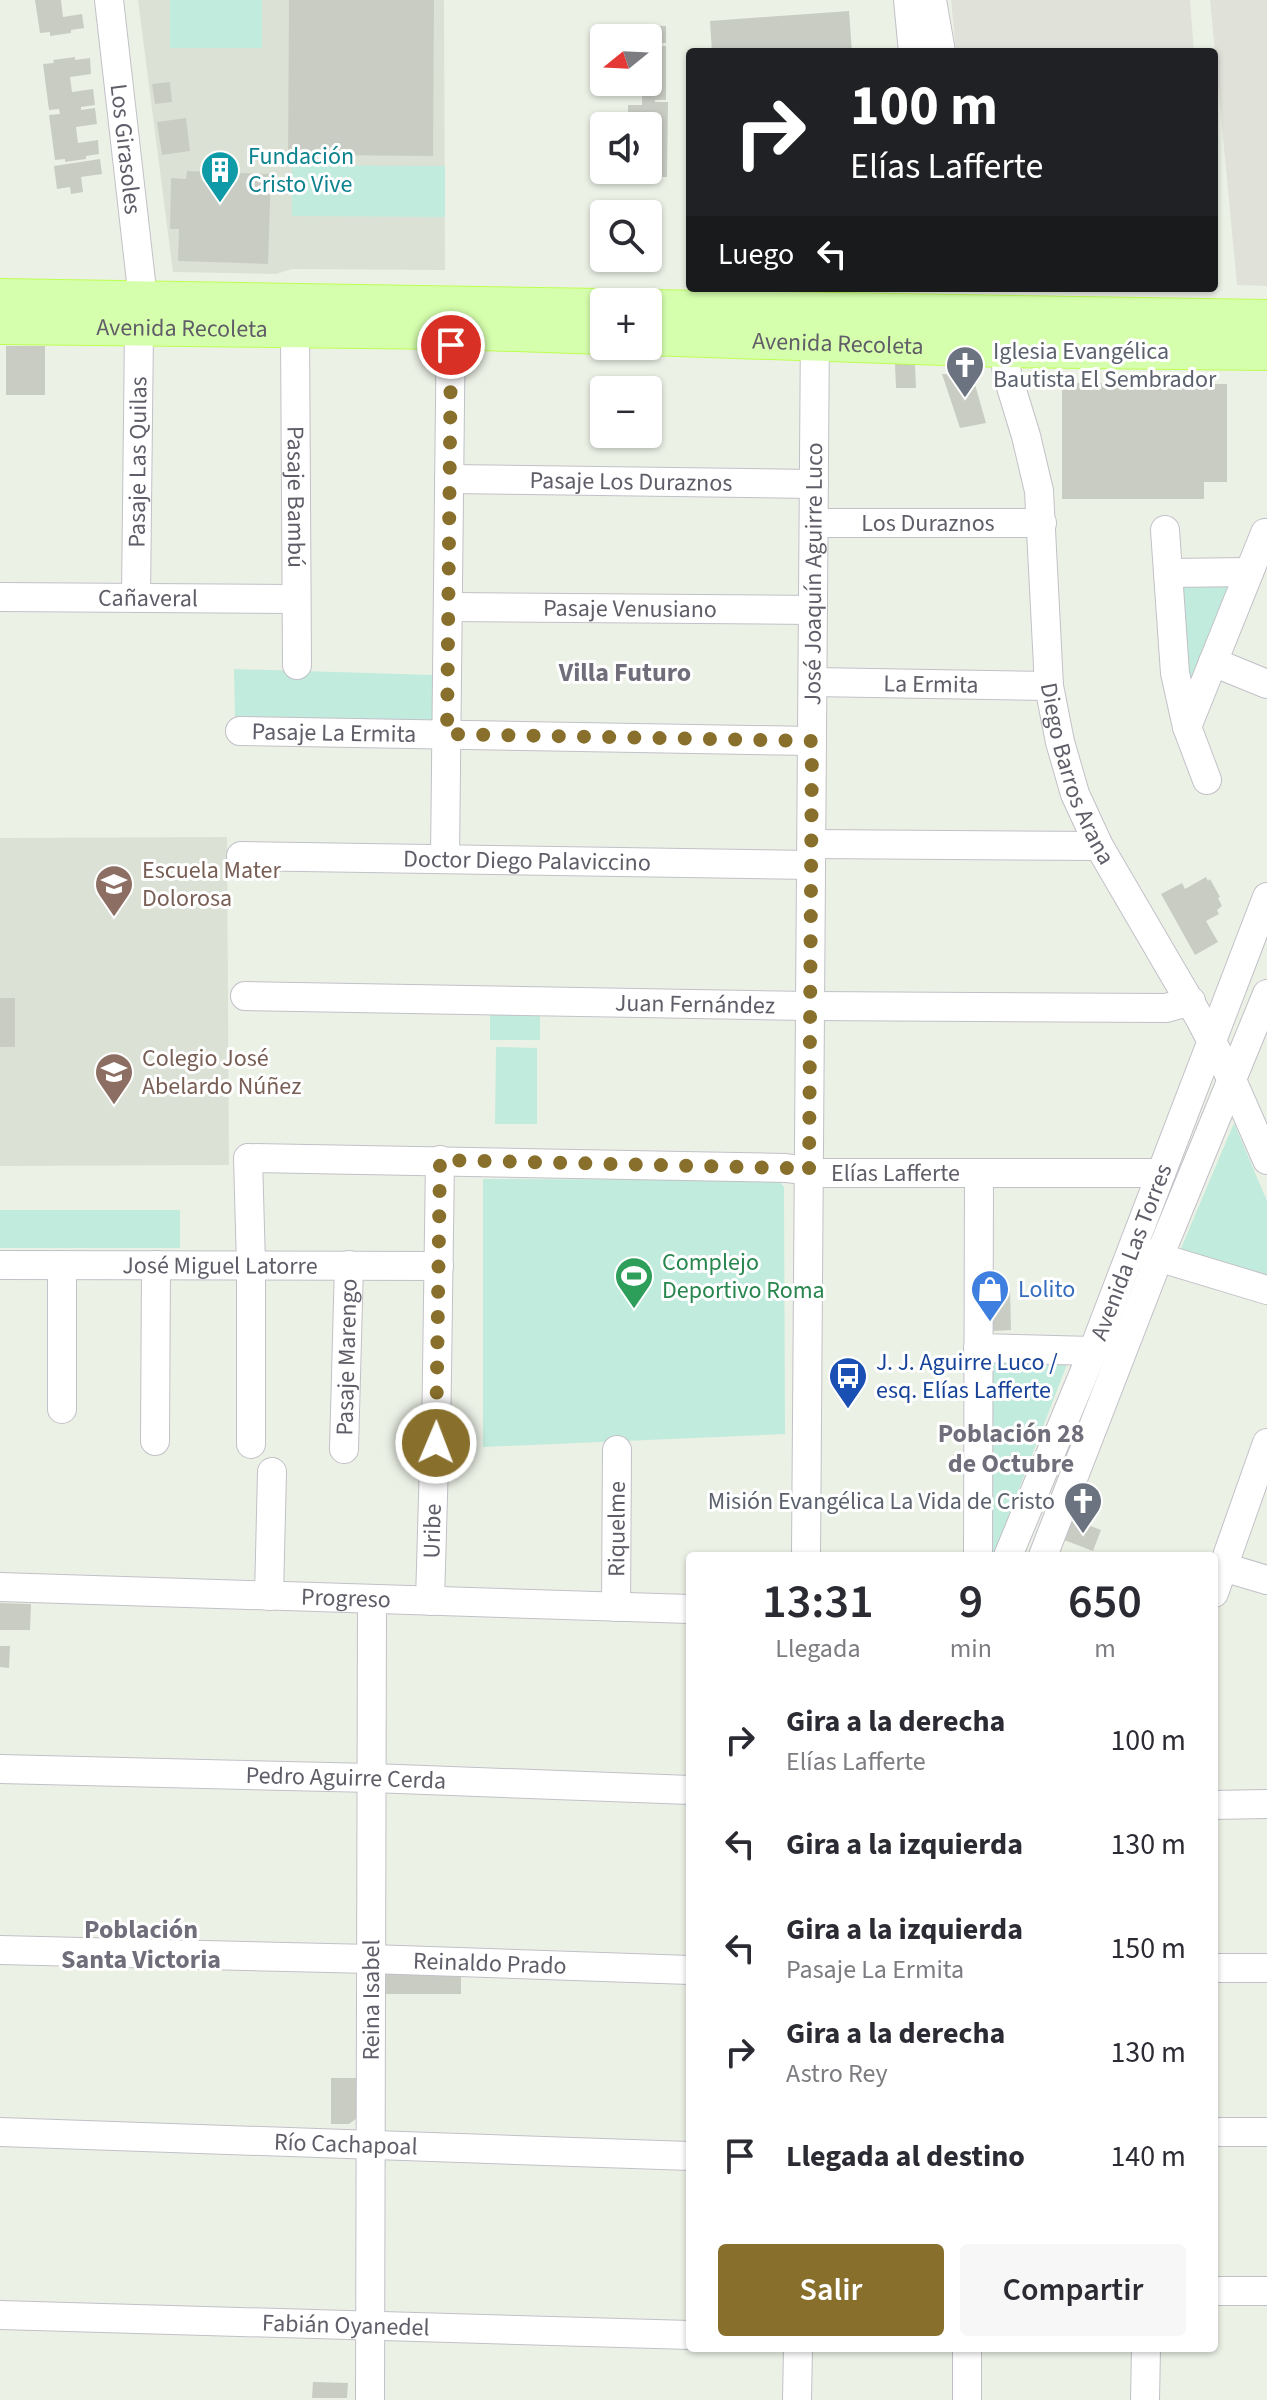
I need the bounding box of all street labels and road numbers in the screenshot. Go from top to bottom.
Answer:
street label: Los Girasoles [101,82,150,216]
street label: Avenida Recoleta [96,310,268,347]
street label: Avenida Recoleta [752,324,924,364]
street label: Pasaje Las Quilas [120,376,156,548]
street label: Pasaje Bambú [278,426,313,568]
street label: José Joaquín Aguirre Luco [795,442,832,706]
street label: Pasaje Los Duraznos [529,463,733,501]
street label: Los Duraznos [861,506,995,541]
street label: Cañaveral [98,581,198,616]
street label: Pasaje Venusiano [543,591,717,627]
street label: La Ermita [883,666,979,703]
street label: Diego Barros Arana [1031,680,1123,872]
street label: Pasaje La Ermita [251,714,417,752]
street label: Doctor Diego Palaviccino [403,842,651,880]
street label: Juan Fernández [615,986,775,1023]
street label: Elías Lafferte [831,1156,960,1191]
street label: Avenida Las Torres [1082,1159,1181,1345]
street label: José Miguel Latorre [122,1248,318,1284]
street label: Pasaje Marengo [327,1278,367,1436]
street label: Riquelme [599,1481,635,1577]
street label: Uribe [414,1503,451,1559]
street label: Progreso [300,1580,391,1617]
street label: Pedro Aguirre Cerda [245,1758,447,1799]
street label: Reina Isabel [354,1939,389,2061]
street label: Reinaldo Prado [412,1943,567,1984]
street label: Río Cachapoal [273,2125,418,2165]
street label: Fabián Oyanedel [262,2306,430,2345]

